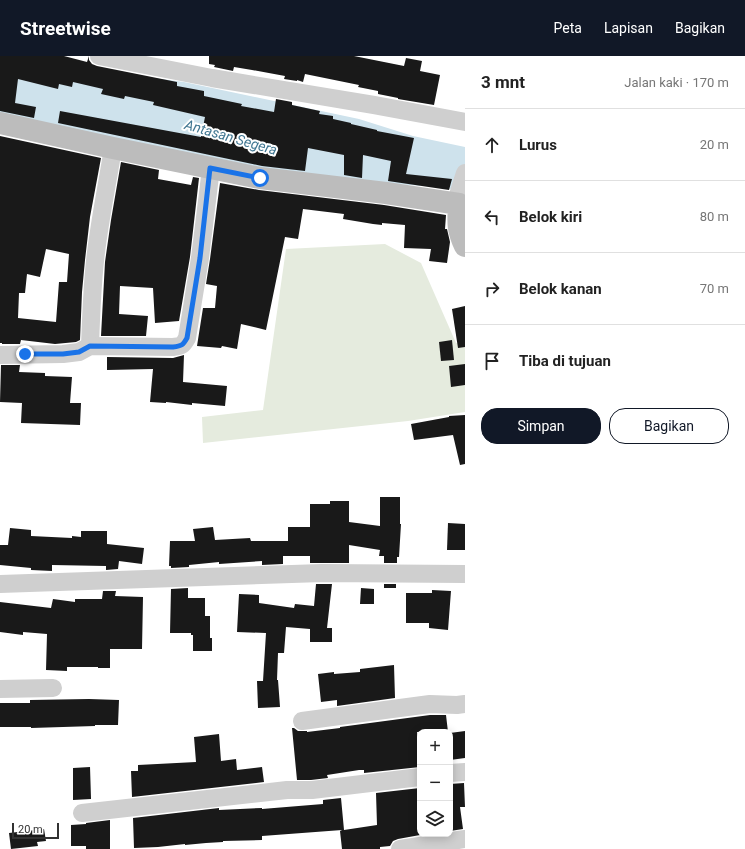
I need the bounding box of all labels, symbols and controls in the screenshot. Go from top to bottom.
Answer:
text: Streetwise [20,17,111,40]
text: Peta [554,20,582,36]
text: Lapisan [604,20,653,36]
text: Bagikan [675,20,725,36]
text: 3 mnt [481,72,525,92]
text: Jalan kaki · 170 m [624,75,729,90]
water label: Antasan Segera [182,116,279,158]
icon: ahead [481,134,503,156]
text: Lurus [519,136,557,154]
text: 20 m [700,137,729,152]
route start [251,169,269,187]
icon: left [481,206,503,228]
text: Belok kiri [519,208,582,226]
text: 80 m [700,209,729,224]
icon: right [481,278,503,300]
text: Belok kanan [519,280,602,298]
text: 70 m [700,281,729,296]
route end [16,345,34,363]
icon: arrive [481,350,503,372]
text: Tiba di tujuan [519,352,611,370]
button: Simpan [481,408,601,444]
button: Bagikan [609,408,729,444]
map controls [417,729,453,837]
button: + [417,729,453,765]
button: − [417,765,453,801]
button: layers [417,801,453,837]
scale bar [12,821,59,840]
text: 20 m [18,823,43,836]

